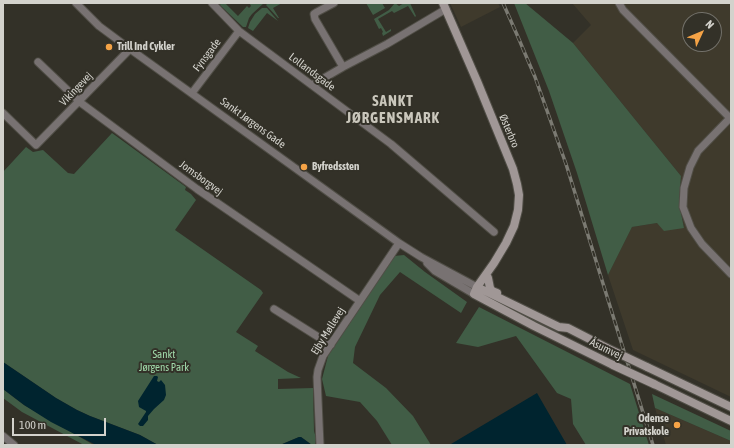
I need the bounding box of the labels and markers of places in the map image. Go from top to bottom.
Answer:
place label: Trill Ind Cykler [117,40,175,54]
marker: Trill Ind Cykler [104,42,114,52]
place label: Byfredssten [312,160,359,174]
marker: Byfredssten [299,162,309,172]
place label: Odense Privatskole [624,412,669,438]
marker: Odense Privatskole [672,420,682,430]

